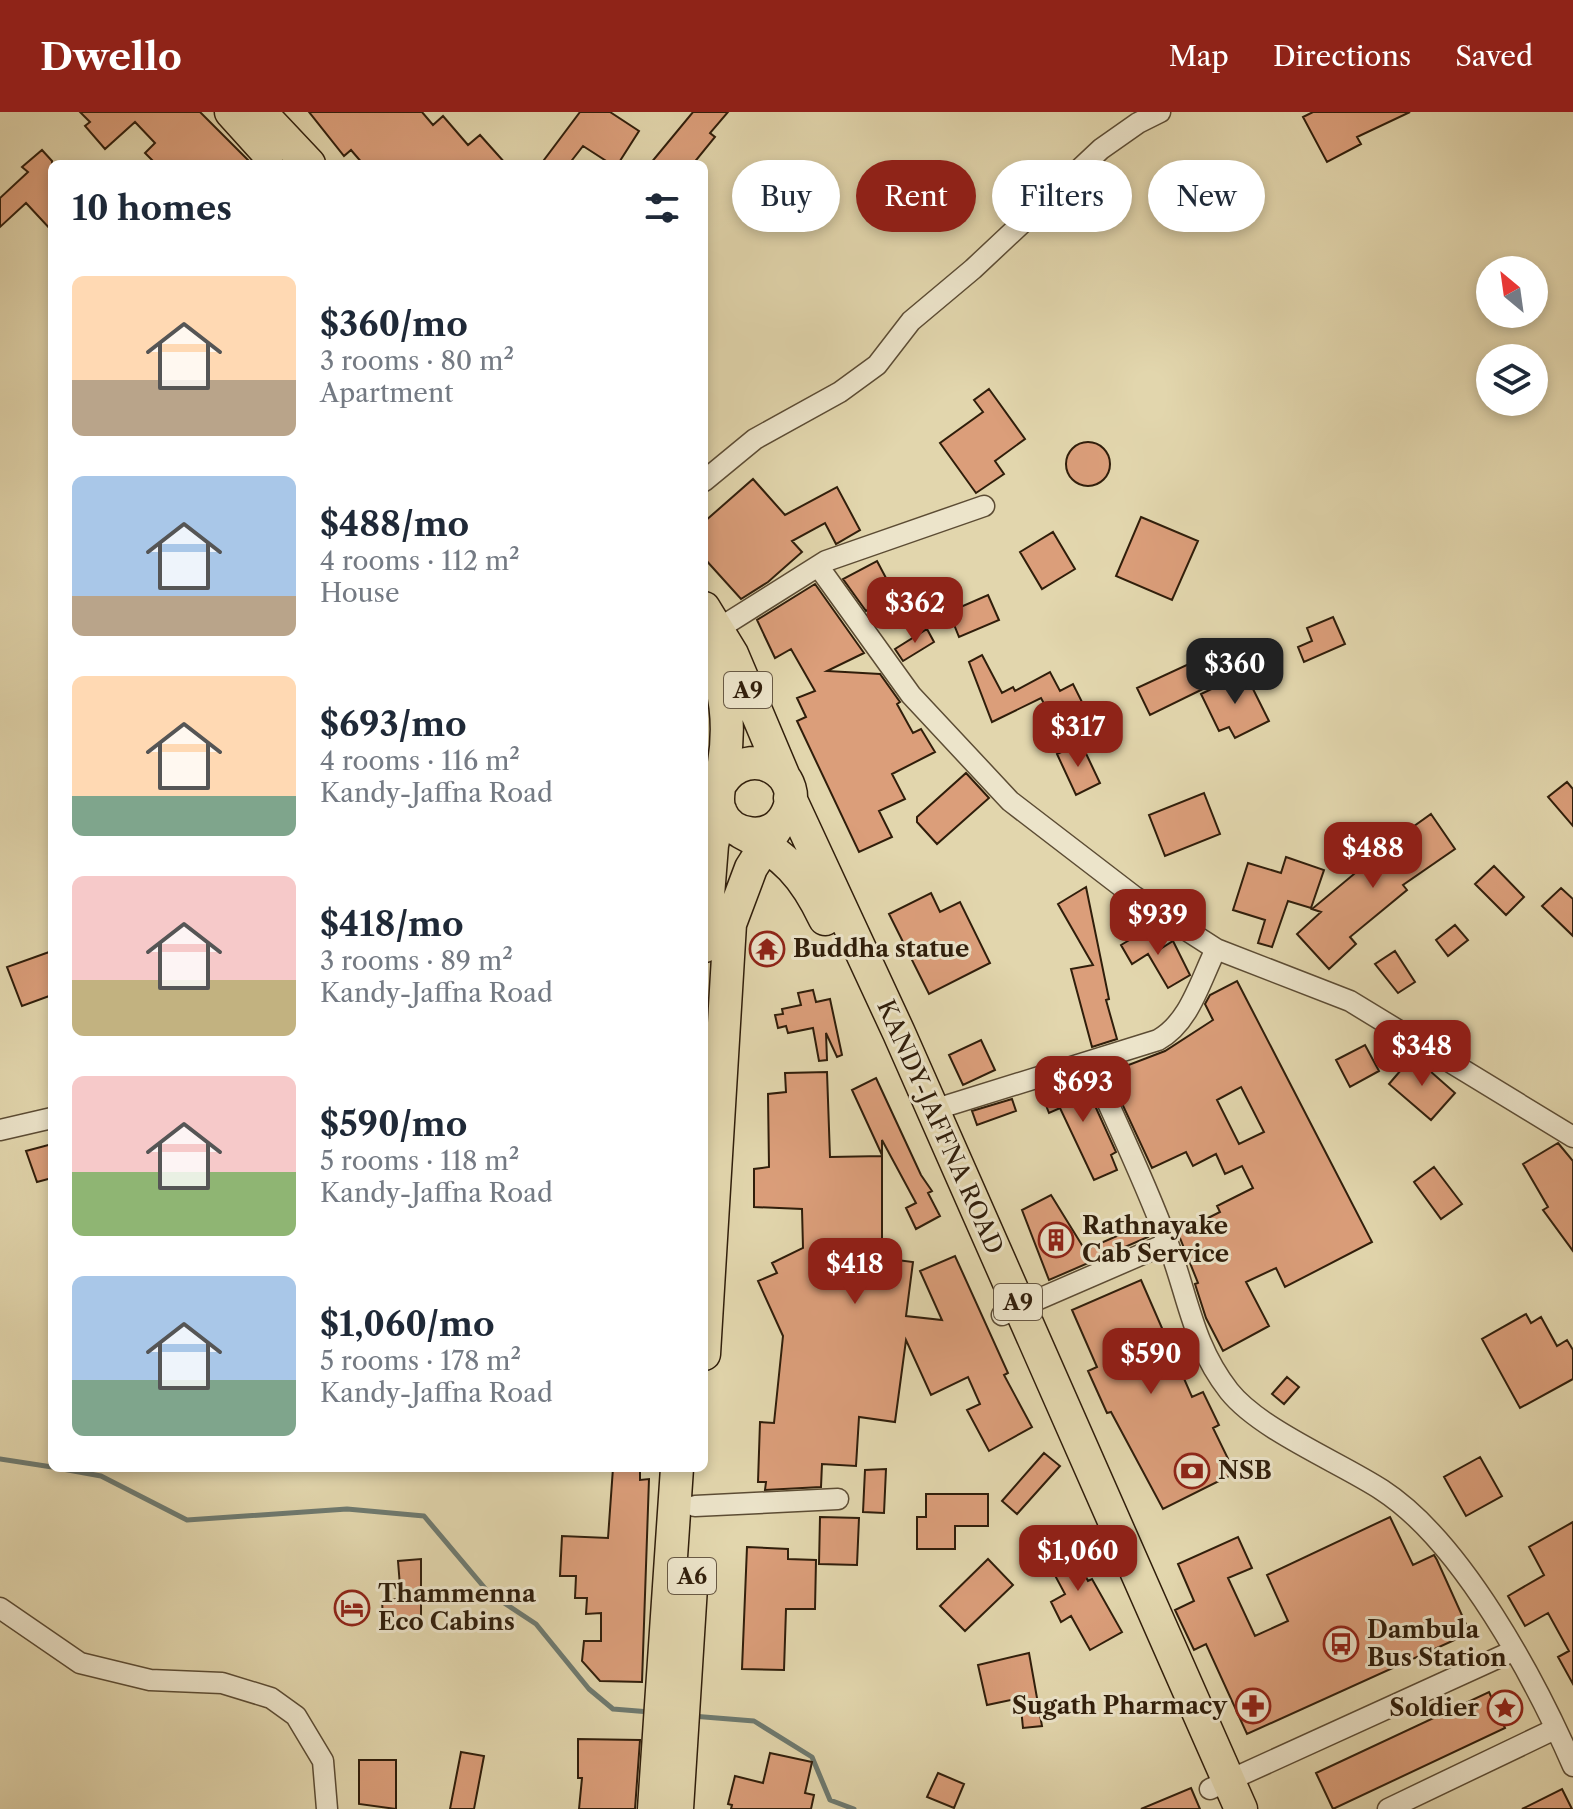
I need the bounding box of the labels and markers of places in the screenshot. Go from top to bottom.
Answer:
pin: $362 [868,577,962,645]
pin: $360 [1188,638,1282,706]
pin: $317 [1031,701,1125,769]
pin: $488 [1326,822,1420,890]
pin: $939 [1111,889,1205,957]
temple icon: Buddha statue [748,930,786,968]
place label: Buddha statue [793,934,969,963]
pin: $348 [1375,1020,1469,1088]
pin: $693 [1036,1056,1130,1124]
place label: Rathnayake Cab Service [1082,1211,1229,1268]
building icon: Rathnayake Cab Service [1037,1221,1075,1259]
pin: $418 [808,1238,902,1306]
pin: $590 [1104,1328,1198,1396]
bank icon: NSB [1173,1452,1211,1490]
place label: NSB [1218,1456,1272,1485]
pin: $1,060 [1013,1525,1143,1593]
place label: Thammenna Eco Cabins [378,1579,537,1636]
hotel icon: Thammenna Eco Cabins [333,1589,371,1627]
place label: Dambula Bus Station [1367,1615,1507,1672]
bus stop icon: Dambula Bus Station [1322,1625,1360,1663]
pharmacy icon: Sugath Pharmacy [1234,1687,1272,1725]
place icon: Soldier [1486,1689,1524,1727]
place label: Sugath Pharmacy [1012,1691,1228,1720]
place label: Soldier [1389,1693,1479,1722]

